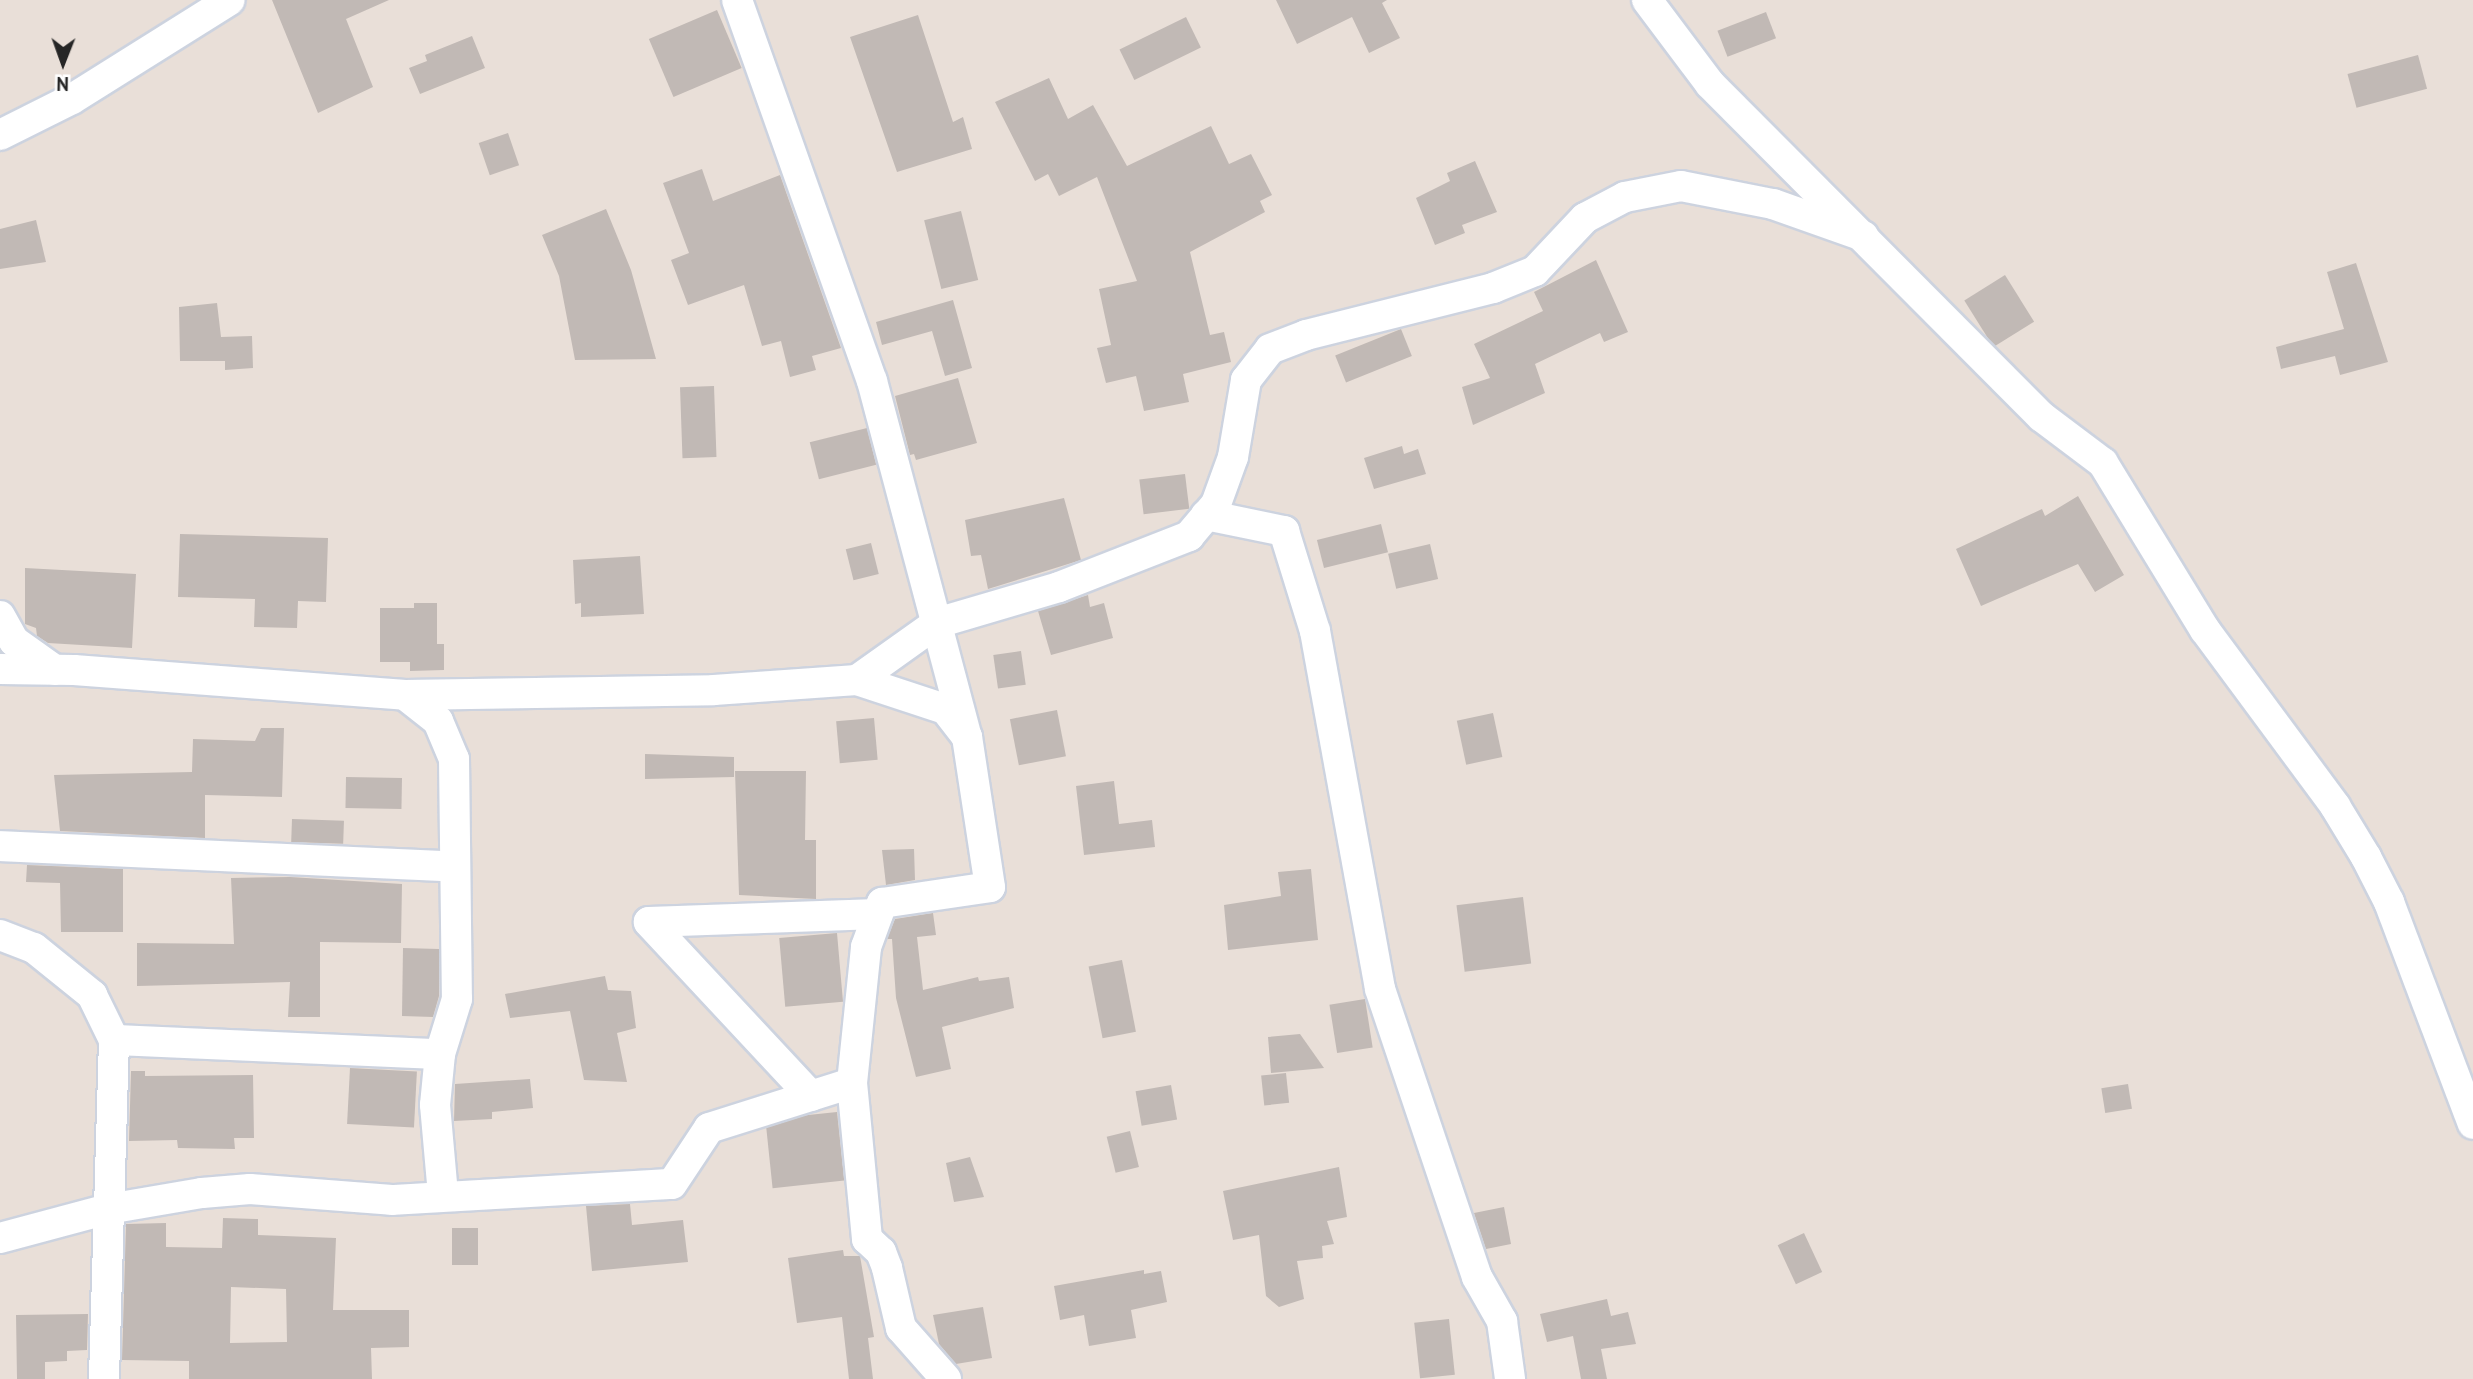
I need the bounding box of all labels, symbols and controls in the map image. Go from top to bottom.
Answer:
north arrow [28,28,98,98]
text: N [56,72,69,96]

